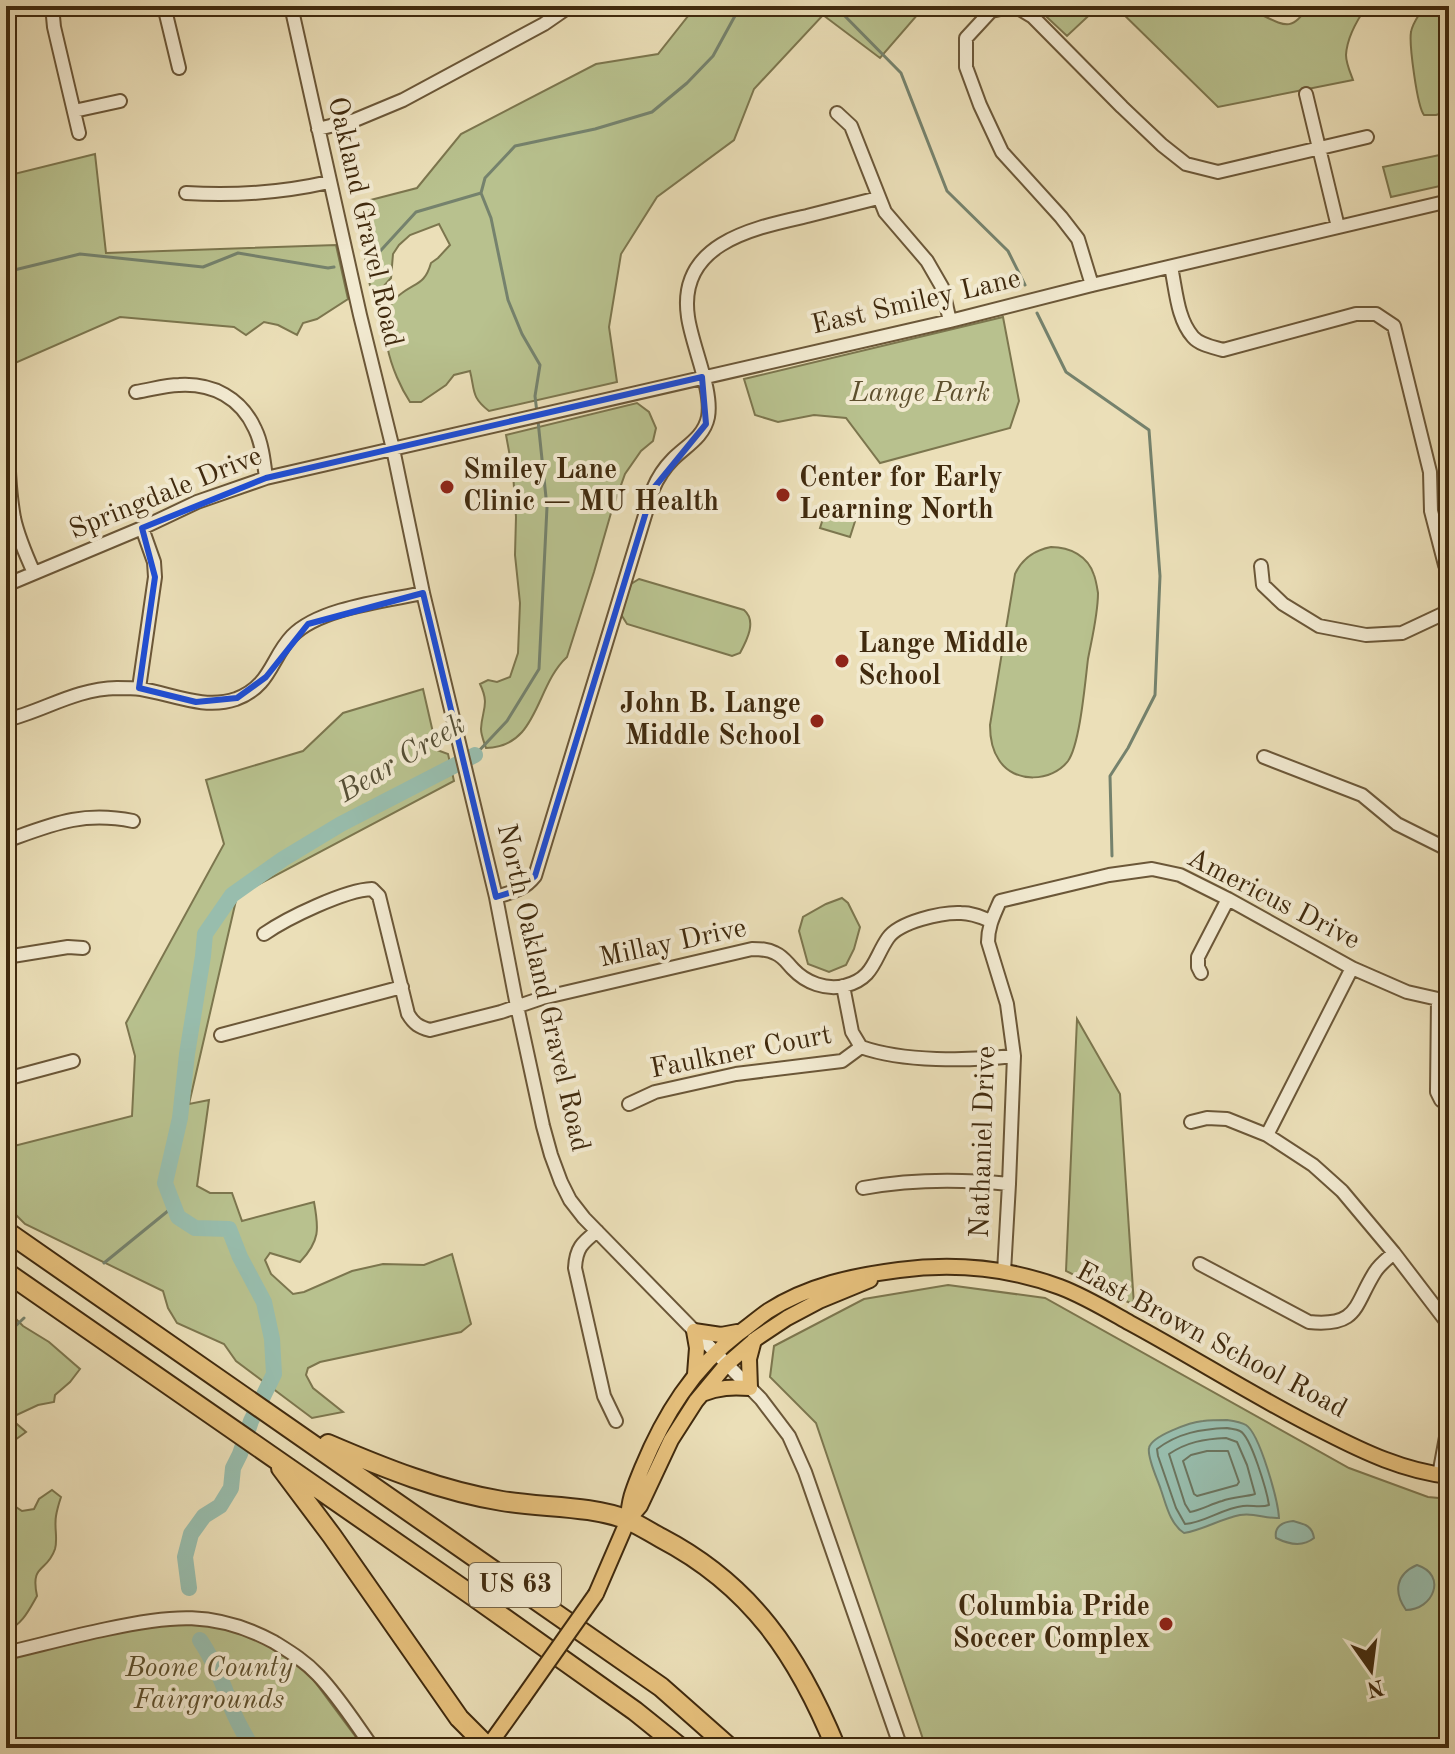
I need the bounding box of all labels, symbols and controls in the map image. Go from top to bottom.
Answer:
street label: Oakland Gravel Road [322,94,406,350]
street label: East Smiley Lane [809,265,1023,341]
park label: Lange Park [849,380,990,408]
street label: Springdale Drive [66,443,266,545]
place label: Smiley Lane Clinic — MU Health [463,457,719,517]
place label: Center for Early Learning North [799,465,1003,525]
marker: Smiley Lane Clinic — MU Health [438,478,456,496]
marker: Center for Early Learning North [774,486,792,504]
place label: Lange Middle School [858,631,1028,691]
marker: Lange Middle School [833,652,851,670]
place label: John B. Lange Middle School [620,691,801,751]
water label: Bear Creek [332,709,471,809]
marker: John B. Lange Middle School [808,712,826,730]
street label: North Oakland Gravel Road [491,821,593,1155]
street label: Americus Drive [1182,844,1364,956]
street label: Millay Drive [597,915,749,973]
street label: Faulkner Court [648,1022,834,1084]
street label: Nathaniel Drive [967,1045,1001,1239]
street label: East Brown School Road [1071,1258,1351,1424]
road number: US 63 [469,1563,561,1607]
place label: Columbia Pride Soccer Complex [952,1594,1150,1654]
marker: Columbia Pride Soccer Complex [1157,1615,1175,1633]
north arrow [1331,1630,1411,1710]
park label: Boone County Fairgrounds [124,1655,293,1715]
text: N [1364,1675,1386,1700]

